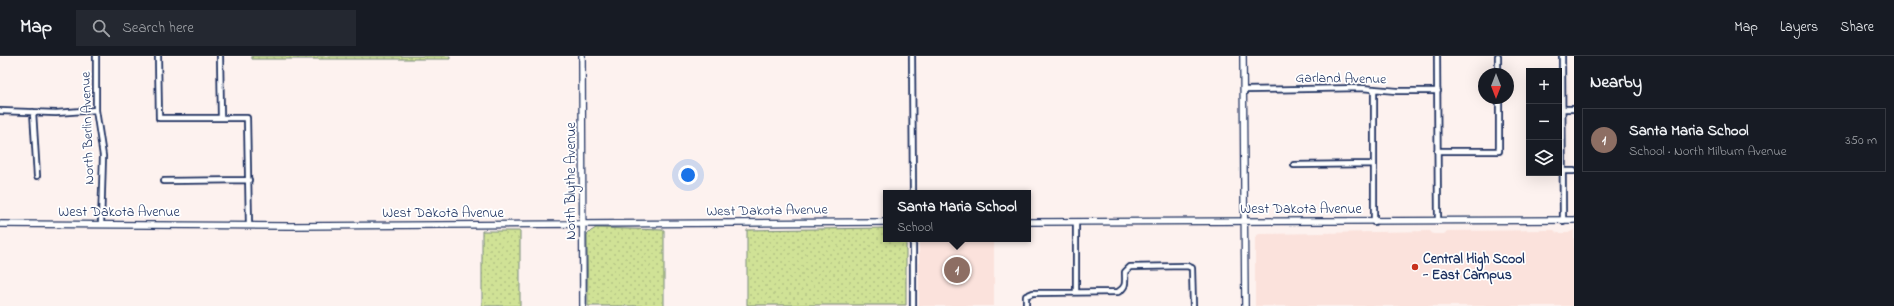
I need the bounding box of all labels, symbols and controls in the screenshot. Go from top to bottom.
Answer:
search box [76,10,356,46]
text: Map [20,14,52,41]
icon: search [90,17,112,39]
text: Search here [122,17,194,39]
text: Map [1734,17,1758,38]
text: Layers [1780,17,1818,38]
text: Share [1840,17,1874,38]
street label: Garland Avenue [1295,68,1387,90]
north arrow [1478,68,1514,104]
map controls [1526,68,1562,176]
button: + [1526,68,1562,104]
street label: North Berlin Avenue [76,70,100,185]
text: Nearby [1590,70,1642,95]
button: − [1526,104,1562,140]
text: Santa Maria School [1629,120,1749,142]
street label: North Blythe Avenue [561,121,583,240]
text: 1 [1602,131,1606,150]
text: 350 m [1845,131,1877,150]
button: layers [1526,140,1562,176]
text: School · North Milburn Avenue [1629,142,1786,161]
your location [678,165,698,185]
popup [883,190,1031,242]
text: Santa Maria School [897,196,1017,218]
street label: West Dakota Avenue [706,199,829,223]
street label: West Dakota Avenue [1240,199,1362,220]
street label: West Dakota Avenue [58,202,180,223]
street label: West Dakota Avenue [382,203,504,224]
text: School [897,218,933,237]
place label: Central High Scool - East Campus [1422,249,1525,286]
pin: 1 [944,255,970,285]
marker: Central High Scool - East Campus [1410,262,1420,272]

